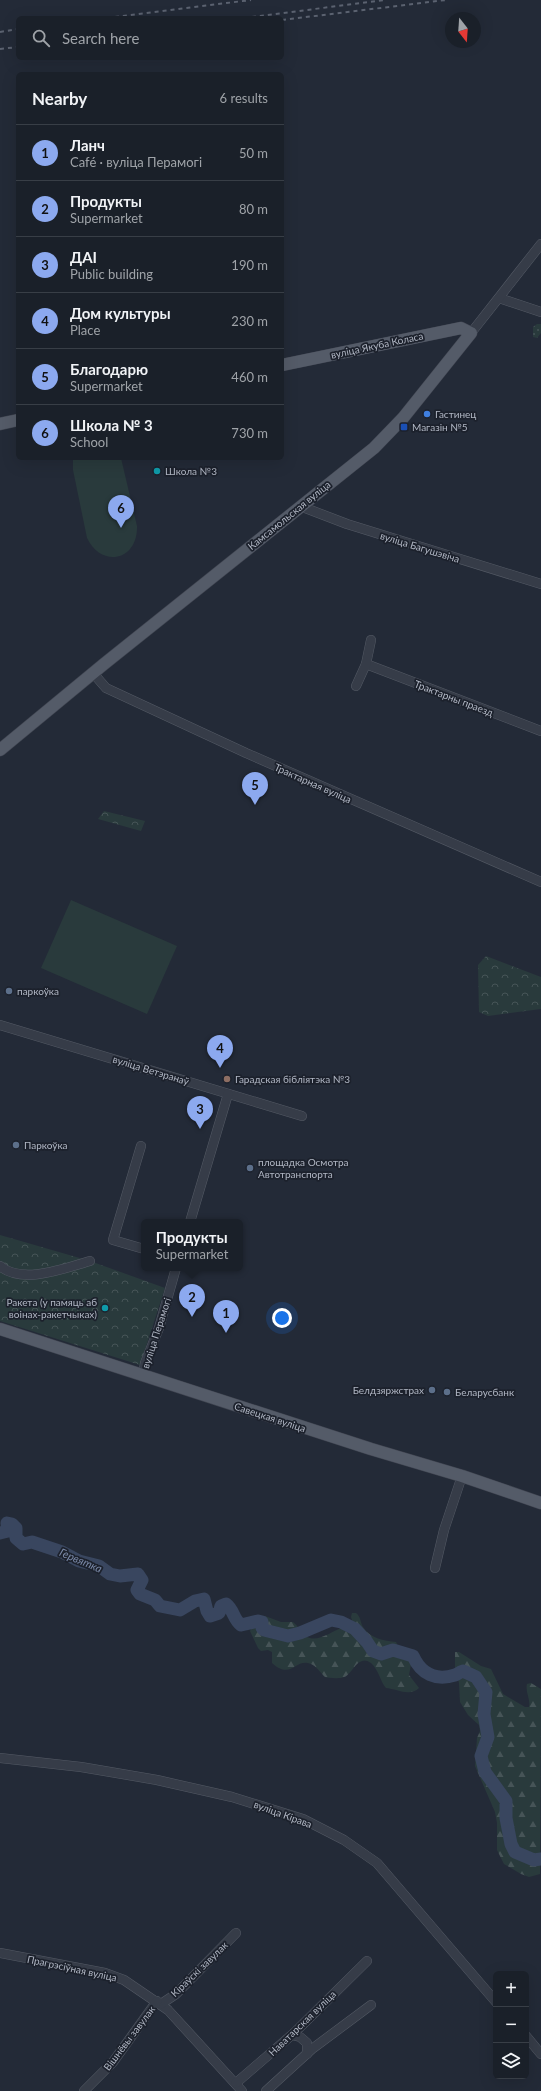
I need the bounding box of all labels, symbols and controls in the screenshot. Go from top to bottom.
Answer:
north arrow [445,12,481,48]
search box [16,16,284,60]
icon: search [30,27,52,49]
text: Search here [62,29,139,47]
text: Nearby [32,88,87,109]
text: 6 results [220,90,268,106]
text: Ланч [70,136,105,154]
text: 1 [41,145,49,161]
text: 50 m [239,145,268,161]
text: Café · вуліца Перамогі [70,154,202,170]
text: Продукты [70,192,142,210]
text: 2 [41,201,49,217]
text: 80 m [239,201,268,217]
text: Supermarket [70,210,143,226]
text: ДАІ [70,248,97,266]
text: 3 [41,257,49,273]
text: 190 m [231,257,268,273]
text: Public building [70,266,153,282]
text: Дом культуры [70,304,171,322]
text: 4 [41,313,49,329]
text: 230 m [231,313,268,329]
text: Place [70,322,100,338]
street label: вуліца Якуба Коласа [330,329,424,361]
text: Благодарю [70,360,148,378]
text: 5 [41,369,49,385]
text: 460 m [231,369,268,385]
text: Supermarket [70,378,143,394]
place label: Гастинец [435,408,476,420]
marker: Гастинец [422,409,432,419]
text: Школа № 3 [70,416,153,434]
place label: Магазін №5 [412,421,468,433]
marker: Магазін №5 [399,422,409,432]
text: 6 [41,425,49,441]
text: 730 m [231,425,268,441]
text: School [70,434,108,450]
place label: Школа №3 [165,465,217,477]
marker: Школа №3 [152,466,162,476]
street label: Камсамольская вуліца [245,478,333,552]
pin: 6 [108,495,134,528]
street label: вуліца Багушэвіча [379,529,461,565]
street label: Трактарны праезд [413,677,495,719]
street label: Трактарная вуліца [273,761,353,805]
pin: 5 [242,772,268,805]
place label: паркоўка [17,985,59,997]
marker: паркоўка [4,986,14,996]
pin: 4 [207,1035,233,1068]
street label: вуліца Ветэранаў [111,1053,191,1088]
place label: Гарадская бібліятэка №3 [235,1073,350,1085]
marker: Гарадская бібліятэка №3 [222,1074,232,1084]
pin: 3 [187,1096,213,1129]
place label: Паркоўка [24,1139,68,1151]
marker: Паркоўка [11,1140,21,1150]
place label: площадка Осмотра Автотранспорта [258,1156,349,1180]
marker: площадка Осмотра Автотранспорта [245,1163,255,1173]
popup [141,1219,243,1271]
text: Продукты [156,1228,228,1246]
text: Supermarket [156,1246,228,1262]
pin: 2 [179,1284,205,1317]
place label: Ракета (у памяць аб воінах-ракетчыках) [6,1296,97,1320]
street label: вуліца Перамогі [139,1296,173,1370]
pin: 1 [213,1300,239,1333]
marker: Ракета (у памяць аб воінах-ракетчыках) [100,1303,110,1313]
your location [272,1308,292,1328]
place label: Белдзяржстрах [353,1384,424,1396]
marker: Белдзяржстрах [427,1385,437,1395]
place label: Беларусбанк [455,1386,515,1398]
marker: Беларусбанк [442,1387,452,1397]
street label: Савецкая вуліца [233,1400,307,1434]
water label: Гервятка [58,1545,105,1575]
street label: вуліца Кірава [252,1798,314,1830]
street label: Кіраўскі завулак [168,1938,231,1999]
street label: Прагрэсіўная вуліца [26,1953,118,1983]
map controls [493,1971,529,2079]
button: + [493,1971,529,2007]
street label: Наватарская вуліца [266,1988,338,2058]
street label: Вішнёвы завулак [101,2003,158,2073]
button: − [493,2007,529,2043]
button: layers [493,2043,529,2079]

